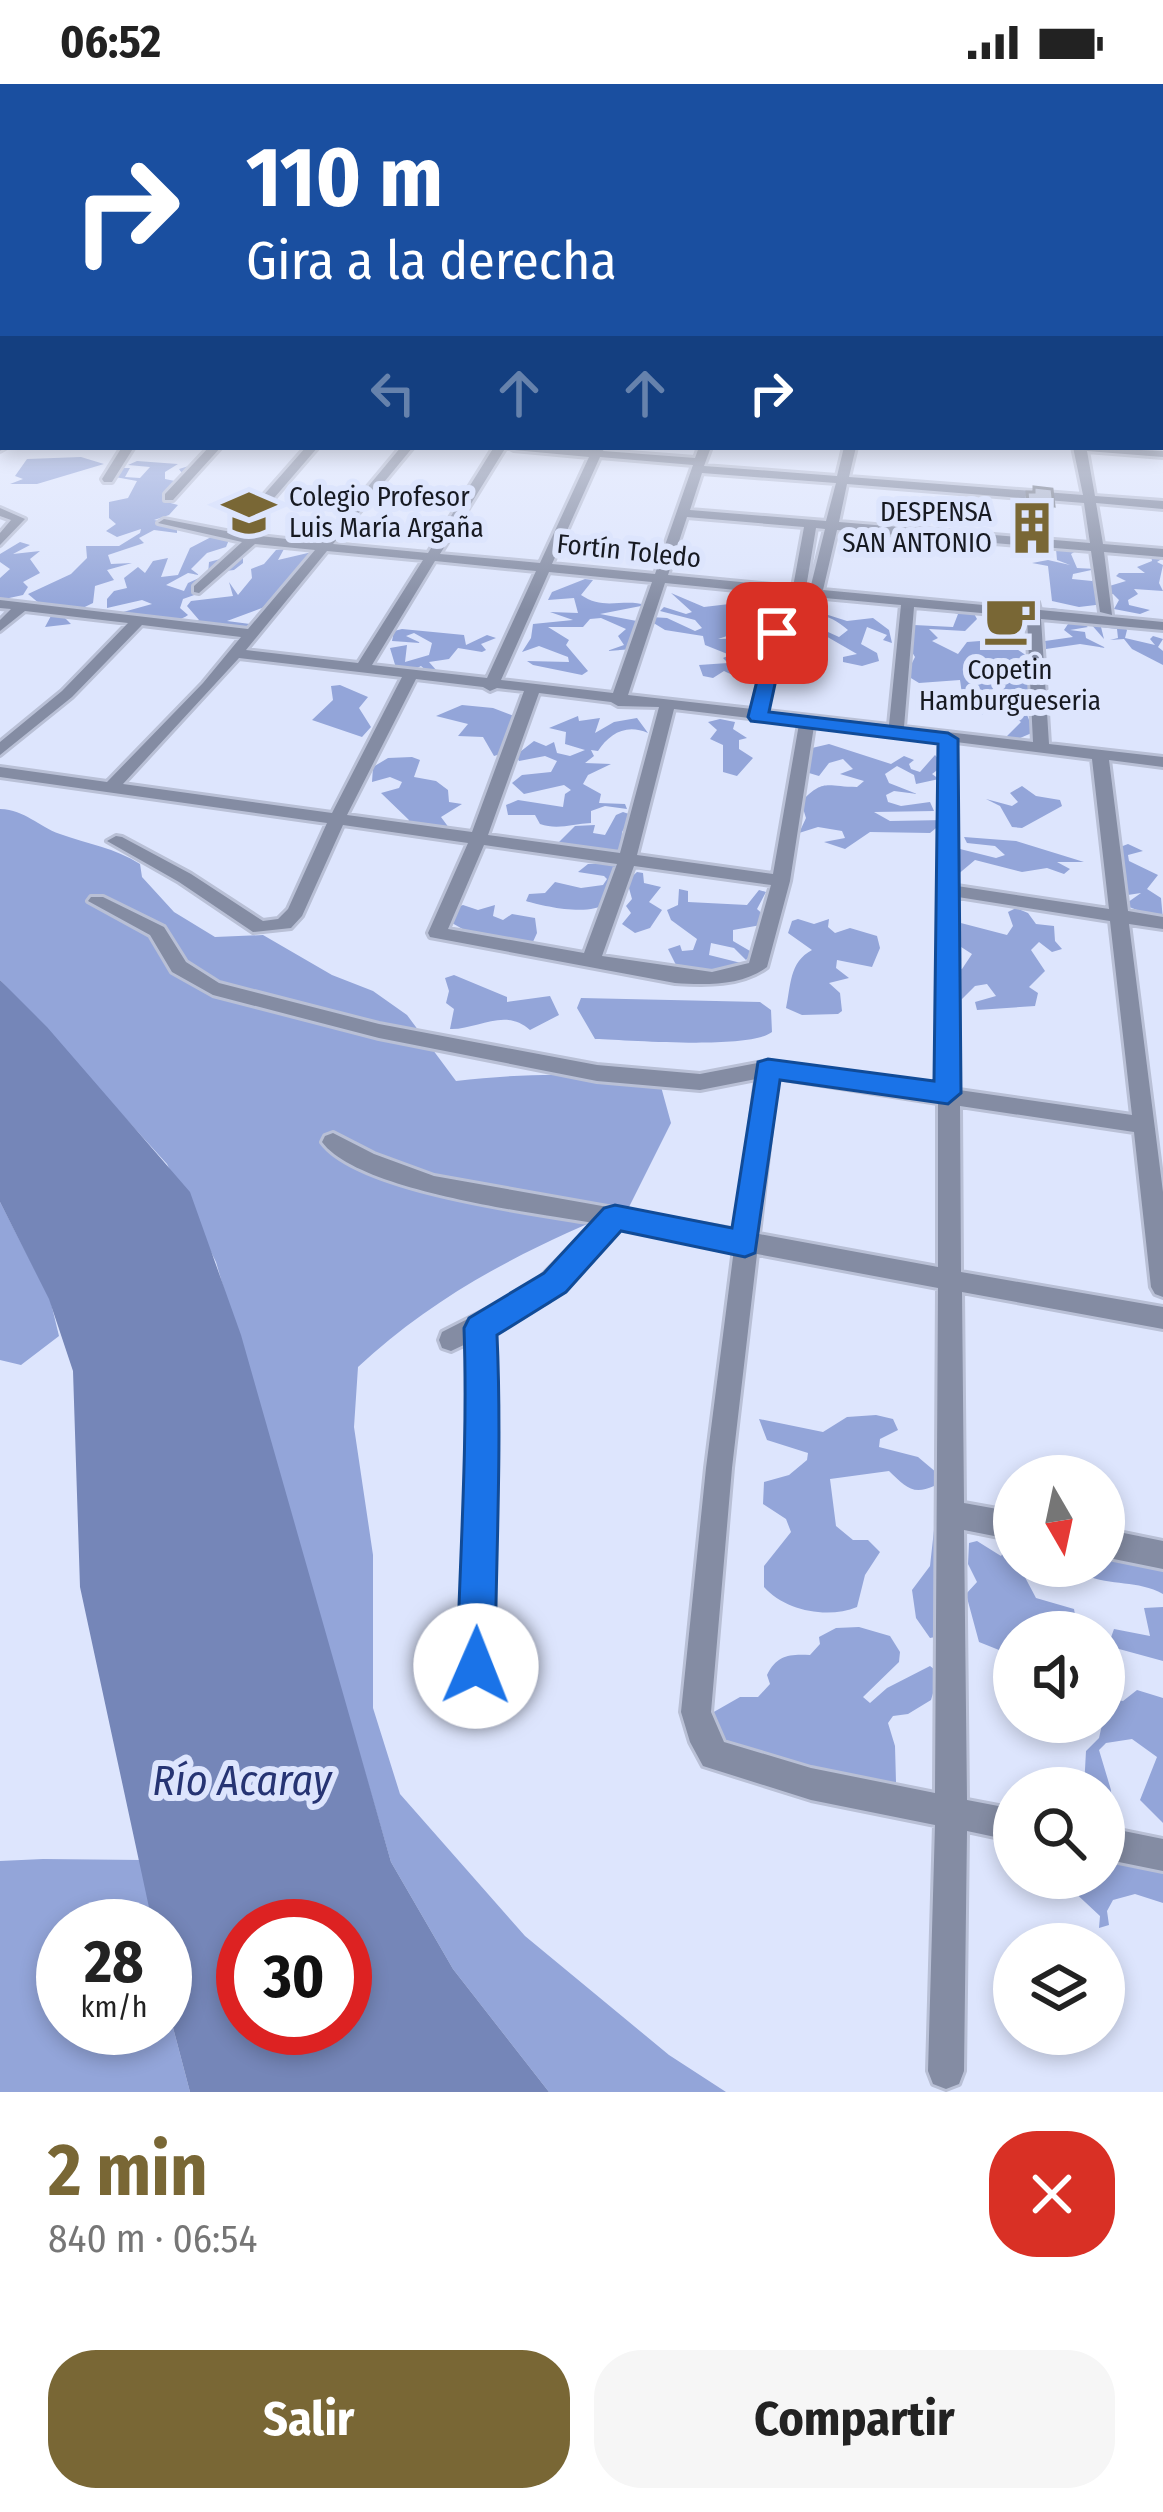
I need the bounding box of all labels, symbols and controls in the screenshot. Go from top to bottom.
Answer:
text: 06:52 [60,15,161,69]
text: 110 m [246,127,443,228]
icon: right [48,132,204,288]
text: Gira a la derecha [246,229,617,293]
icon: left [360,360,426,426]
icon: ahead [486,360,552,426]
icon: ahead [612,360,678,426]
icon: right [738,360,804,426]
place label: Colegio Profesor Luis María Argaña [289,481,484,544]
school or university icon: Colegio Profesor Luis María Argaña [220,484,278,542]
place label: DESPENSA SAN ANTONIO [842,496,993,559]
building icon: DESPENSA SAN ANTONIO [1003,499,1061,557]
street label: Fortín Toledo [555,528,703,574]
pin [726,582,828,684]
cafe icon: Copetin Hamburgueseria [981,591,1039,649]
icon: arrive [744,600,810,666]
place label: Copetin Hamburgueseria [919,654,1101,717]
north arrow [993,1455,1125,1587]
map controls [993,1455,1125,2055]
position arrow [413,1603,539,1729]
button: sound [993,1611,1125,1743]
water label: Río Acaray [152,1756,333,1806]
button: search [993,1767,1125,1899]
speed limit sign: 30 [216,1899,372,2055]
button: layers [993,1923,1125,2055]
text: 28 [84,1926,144,1998]
text: km/h [81,1989,147,2025]
text: 2 min [48,2128,208,2214]
button: close [989,2131,1115,2257]
text: 840 m · 06:54 [48,2216,257,2262]
button: Salir [48,2350,570,2488]
button: Compartir [594,2350,1115,2488]

